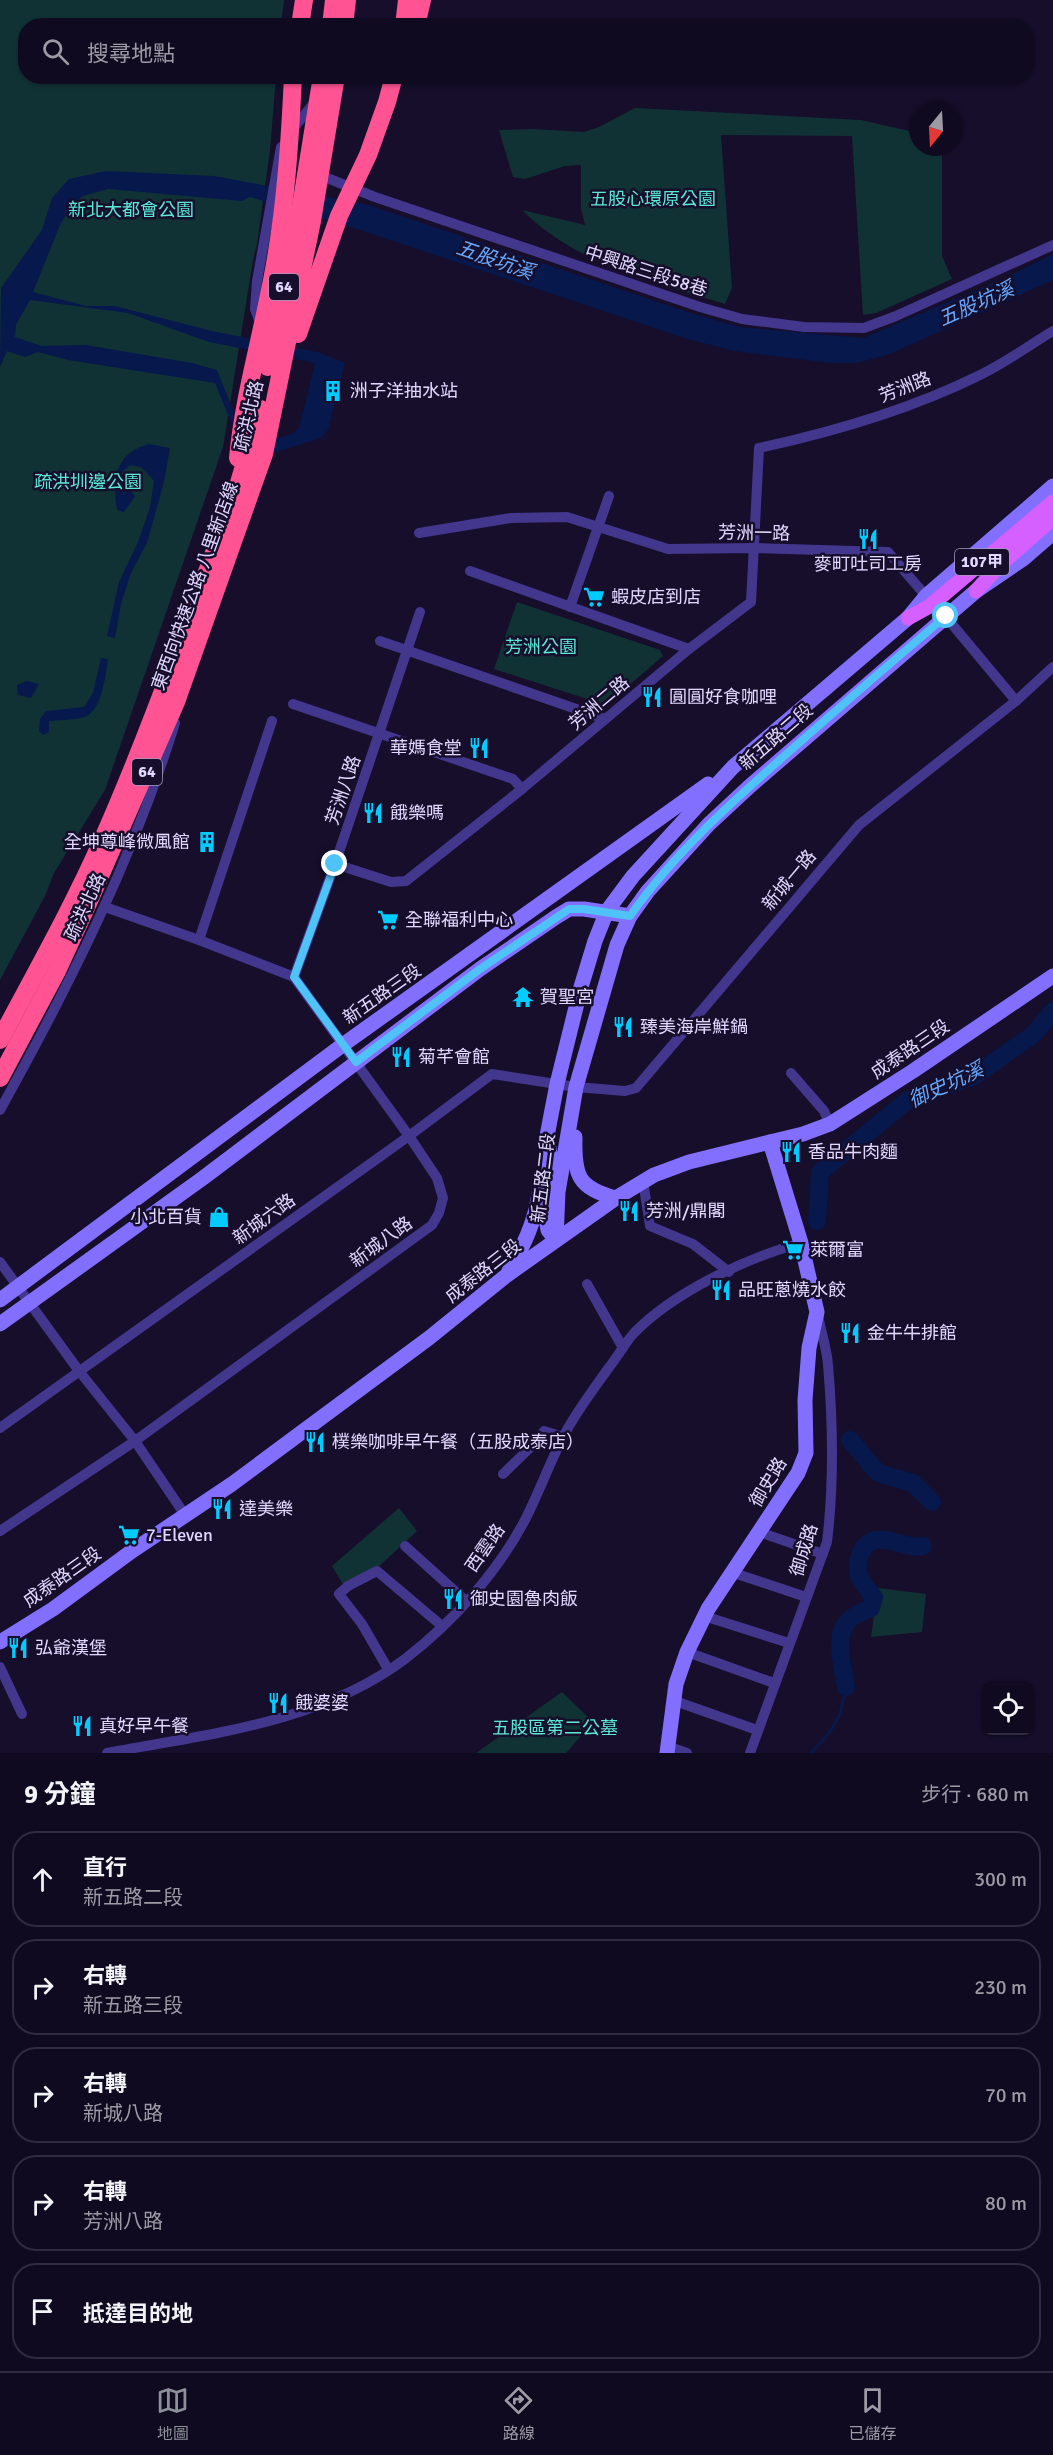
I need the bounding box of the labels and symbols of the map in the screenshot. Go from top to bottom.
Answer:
north arrow [909,102,963,156]
park label: 五股心環原公園 [590,188,716,210]
park label: 新北大都會公園 [68,199,194,221]
water label: 五股坑溪 [453,235,540,286]
street label: 中興路三段58巷 [582,241,710,301]
road number: 64 [269,274,299,300]
water label: 五股坑溪 [934,275,1020,332]
street label: 芳洲路 [876,367,934,407]
street label: 疏洪北路 [230,378,268,454]
building icon: 洲子洋抽水站 [321,379,345,403]
place label: 洲子洋抽水站 [350,380,458,402]
park label: 疏洪圳邊公園 [34,471,142,493]
street label: 東西向快速公路 八里新店線 [147,479,243,693]
street label: 芳洲一路 [718,521,790,545]
restaurant icon: 麥町吐司工房 [856,527,880,551]
road number: 107甲 [955,549,1009,575]
place label: 麥町吐司工房 [814,553,922,575]
supermarket icon: 蝦皮店到店 [582,585,606,609]
place label: 蝦皮店到店 [611,586,701,608]
route start [932,602,958,628]
park label: 芳洲公園 [505,636,577,658]
street label: 芳洲二路 [564,671,634,735]
restaurant icon: 圓圓好食咖哩 [640,685,664,709]
place label: 圓圓好食咖哩 [669,686,777,708]
street label: 新五路二段 [735,699,817,775]
restaurant icon: 華媽食堂 [467,736,491,760]
place label: 華媽食堂 [390,737,462,759]
street label: 芳洲八路 [321,752,365,828]
road number: 64 [132,759,162,785]
restaurant icon: 餓樂嗎 [361,801,385,825]
place label: 餓樂嗎 [390,802,444,824]
building icon: 全坤尊峰微風館 [195,830,219,854]
place label: 全坤尊峰微風館 [64,831,190,853]
street label: 新城一路 [757,845,821,915]
route end [321,850,347,876]
street label: 疏洪北路 [60,870,110,944]
supermarket icon: 全聯福利中心 [376,908,400,932]
place label: 全聯福利中心 [405,909,513,931]
street label: 新五路三段 [339,959,425,1029]
temple icon: 賀聖宮 [511,985,535,1009]
place label: 賀聖宮 [540,986,594,1008]
restaurant icon: 臻美海岸鮮鍋 [611,1015,635,1039]
street label: 成泰路三段 [867,1015,953,1083]
place label: 臻美海岸鮮鍋 [640,1016,748,1038]
restaurant icon: 菊芊會館 [389,1045,413,1069]
place label: 菊芊會館 [418,1046,490,1068]
water label: 御史坑溪 [904,1055,990,1113]
street label: 新五路二段 [527,1132,559,1224]
restaurant icon: 香品牛肉麵 [779,1140,803,1164]
place label: 香品牛肉麵 [808,1141,898,1163]
street label: 新城六路 [228,1189,300,1249]
restaurant icon: 芳洲/鼎閣 [617,1199,641,1223]
place label: 芳洲/鼎閣 [646,1200,726,1222]
shop icon: 小北百貨 [207,1205,231,1229]
place label: 小北百貨 [130,1206,202,1228]
street label: 新城八路 [345,1212,417,1272]
street label: 成泰路三段 [441,1235,525,1307]
supermarket icon: 萊爾富 [781,1238,805,1262]
place label: 萊爾富 [810,1239,864,1261]
restaurant icon: 品旺蔥燒水餃 [709,1278,733,1302]
place label: 品旺蔥燒水餃 [738,1279,846,1301]
restaurant icon: 金牛牛排館 [838,1321,862,1345]
place label: 金牛牛排館 [867,1322,957,1344]
restaurant icon: 樸樂咖啡早午餐（五股成泰店） [303,1430,327,1454]
place label: 樸樂咖啡早午餐（五股成泰店） [332,1431,584,1453]
street label: 御史路 [745,1453,791,1511]
restaurant icon: 達美樂 [210,1497,234,1521]
place label: 達美樂 [239,1498,293,1520]
street label: 西雲路 [461,1520,509,1576]
street label: 御成路 [786,1521,822,1579]
supermarket icon: 7-Eleven [117,1523,141,1547]
place label: 7-Eleven [146,1524,213,1546]
street label: 成泰路三段 [19,1542,105,1612]
restaurant icon: 御史園魯肉飯 [441,1587,465,1611]
place label: 御史園魯肉飯 [470,1588,578,1610]
restaurant icon: 弘爺漢堡 [6,1636,30,1660]
place label: 弘爺漢堡 [35,1637,107,1659]
restaurant icon: 餓婆婆 [266,1691,290,1715]
place label: 餓婆婆 [295,1692,349,1714]
restaurant icon: 真好早午餐 [70,1714,94,1738]
place label: 真好早午餐 [99,1715,189,1737]
park label: 五股區第二公墓 [492,1717,618,1739]

